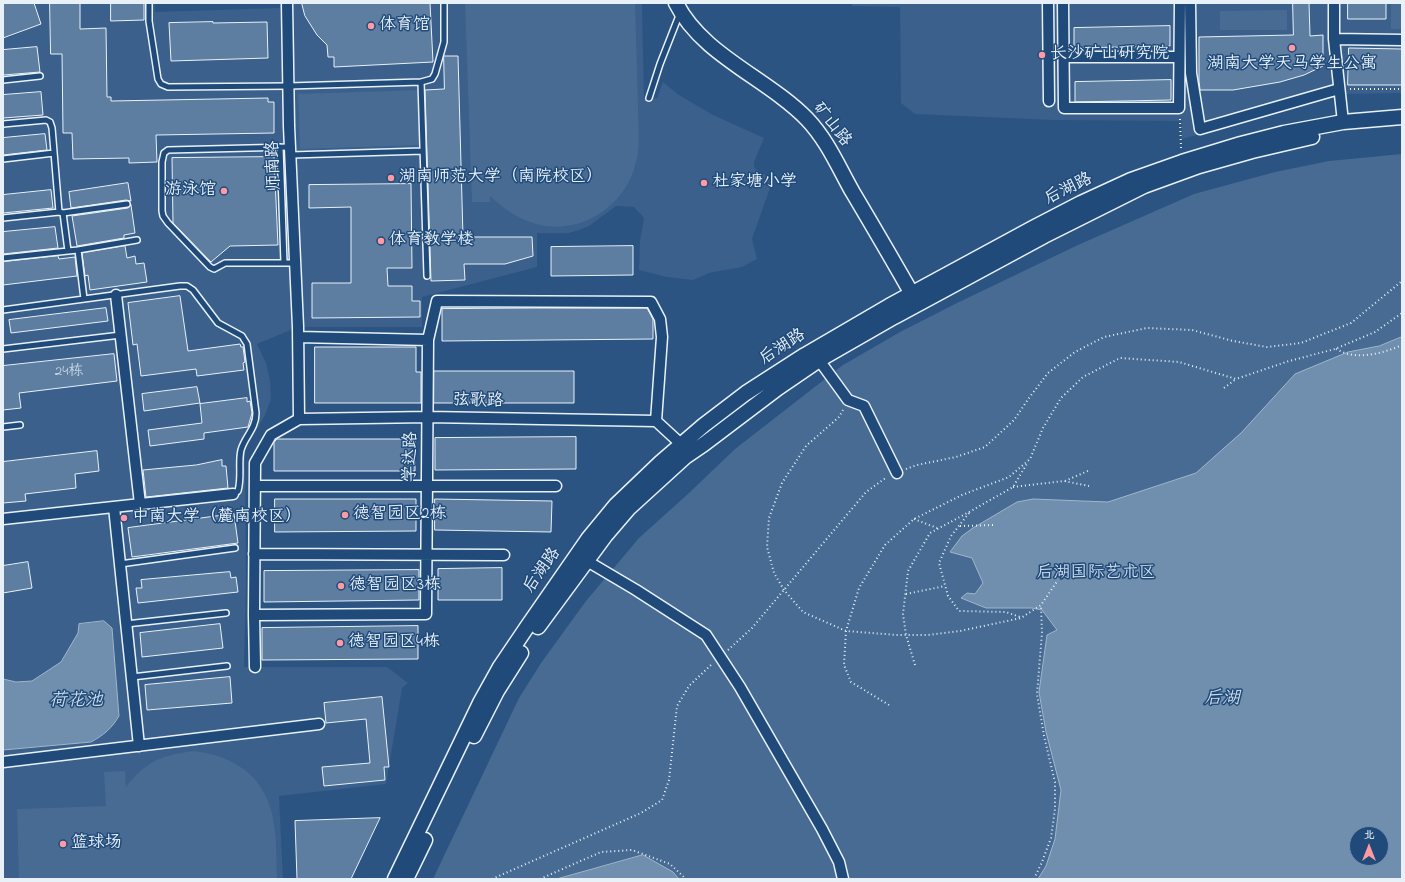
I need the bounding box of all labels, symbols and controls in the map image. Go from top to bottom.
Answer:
place label: 体育馆 [379,16,430,36]
marker: 体育馆 [366,21,376,31]
marker: 湖南大学天马学生公寓 [1287,43,1297,53]
place label: 长沙矿山研究院 [1050,45,1169,65]
marker: 长沙矿山研究院 [1037,50,1047,60]
place label: 湖南大学天马学生公寓 [1207,55,1377,75]
street label: 矿山路 [807,99,855,151]
street label: 师南路 [264,140,286,192]
place label: 湖南师范大学（南院校区） [399,168,603,188]
street label: 后湖路 [1042,170,1096,210]
marker: 湖南师范大学（南院校区） [386,173,396,183]
place label: 杜家塘小学 [712,173,797,193]
marker: 杜家塘小学 [699,178,709,188]
place label: 游泳馆 [165,181,216,201]
marker: 游泳馆 [219,186,229,196]
place label: 体育教学楼 [389,231,474,251]
marker: 体育教学楼 [376,236,386,246]
street label: 后湖路 [756,326,810,370]
house number: 24栋 [55,364,83,382]
street label: 弦歌路 [452,391,504,413]
street label: 学达路 [401,431,423,483]
place label: 徳智园区2栋 [353,505,446,525]
place label: 中南大学（麓南校区） [132,508,302,528]
marker: 徳智园区2栋 [340,510,350,520]
marker: 中南大学（麓南校区） [119,513,129,523]
street label: 后湖路 [520,544,566,598]
park label: 后湖国际艺术区 [1037,564,1155,584]
place label: 徳智园区3栋 [349,576,441,596]
marker: 徳智园区3栋 [336,581,346,591]
place label: 徳智园区4栋 [348,633,440,653]
marker: 徳智园区4栋 [335,638,345,648]
water label: 后湖 [1204,689,1240,711]
water label: 荷花池 [49,691,103,713]
north arrow [1349,826,1389,866]
text: 北 [1364,827,1375,843]
place label: 篮球场 [71,834,122,854]
marker: 篮球场 [58,839,68,849]

